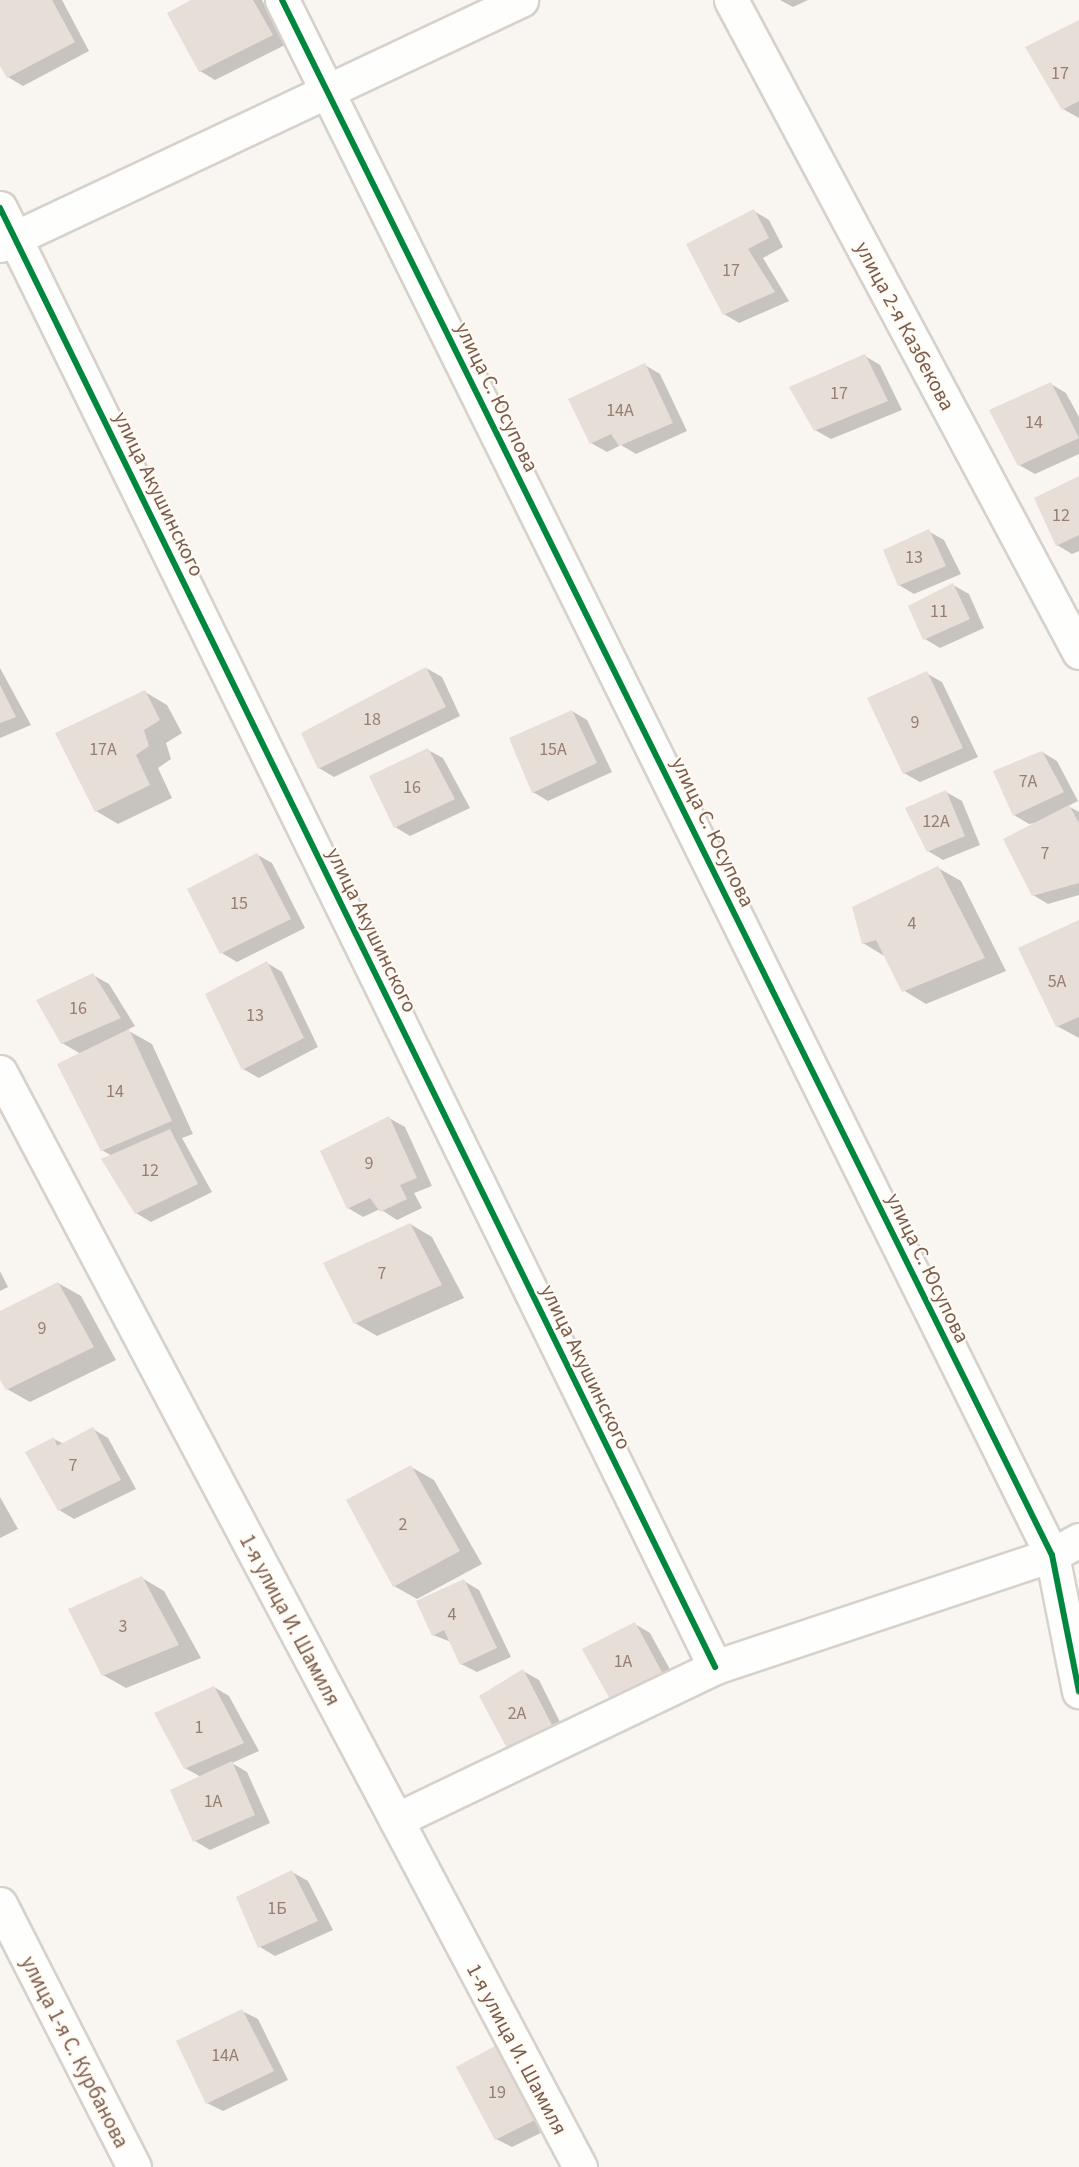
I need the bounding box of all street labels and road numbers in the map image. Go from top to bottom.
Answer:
street label: улица 2-я Казбекова [850,237,960,415]
street label: улица С. Юсупова [450,318,544,476]
street label: улица Акушинского [108,408,210,580]
street label: улица С. Юсупова [666,753,760,911]
street label: улица Акушинского [321,844,423,1016]
street label: улица С. Юсупова [881,1189,975,1347]
street label: улица Акушинского [535,1281,637,1453]
street label: 1-я улица И. Шамиля [234,1530,346,1710]
street label: улица 1-я С. Курбанова [16,1952,134,2152]
street label: 1-я улица И. Шамиля [461,1959,573,2139]

